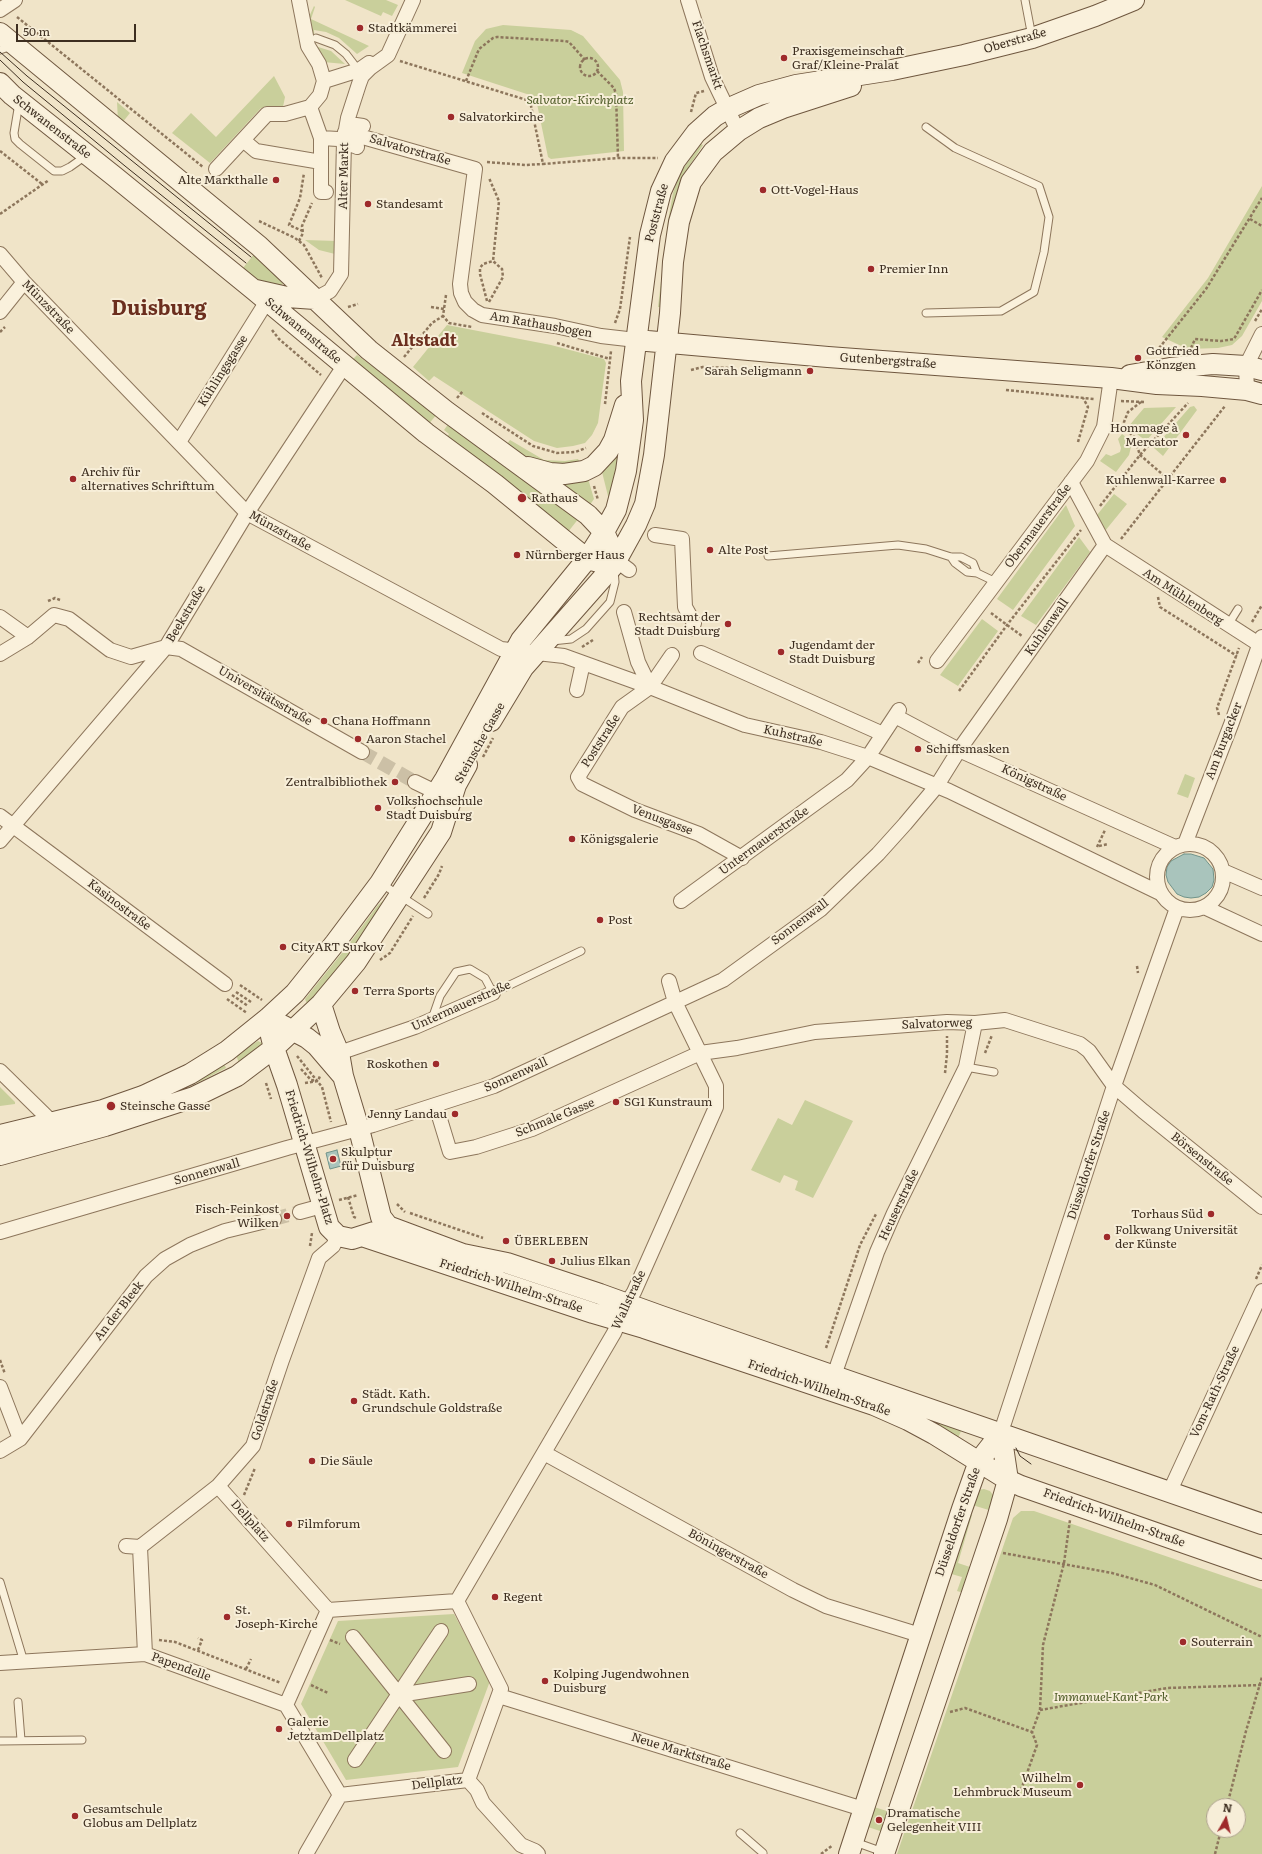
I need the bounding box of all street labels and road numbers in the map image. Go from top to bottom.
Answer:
street label: Flachsmarkt [688,19,726,91]
street label: Oberstraße [982,25,1048,57]
street label: Schwanenstraße [10,92,94,162]
street label: Salvatorstraße [368,132,452,168]
street label: Alter Markt [336,142,352,210]
street label: Poststraße [642,182,672,244]
street label: Münzstraße [19,277,77,337]
street label: Schwanenstraße [262,295,344,367]
street label: Am Rathausbogen [489,309,593,341]
street label: Kühlingsgasse [195,332,251,410]
street label: Gutenbergstraße [839,350,937,372]
street label: Obermauerstraße [1002,481,1074,571]
street label: Münzstraße [246,508,314,554]
street label: Am Mühlenberg [1140,566,1226,628]
street label: Beekstraße [163,583,209,645]
street label: Kuhlenwall [1022,596,1072,658]
street label: Universitätsstraße [216,663,314,729]
street label: Steinsche Gasse [452,700,508,786]
street label: Am Burgacker [1203,700,1245,782]
street label: Poststraße [579,712,623,770]
street label: Kuhstraße [762,722,824,750]
street label: Königstraße [999,762,1069,804]
street label: Venusgasse [629,802,695,838]
street label: Untermauerstraße [716,804,812,878]
street label: Kasinostraße [84,876,154,934]
street label: Sonnenwall [768,896,832,948]
street label: Untermauerstraße [409,978,513,1034]
street label: Salvatorweg [901,1016,973,1032]
street label: Sonnenwall [482,1055,550,1095]
street label: Friedrich-Wilhelm-Platz [282,1088,336,1226]
street label: Schmale Gasse [513,1096,597,1140]
street label: Düsseldorfer Straße [1064,1108,1114,1222]
street label: Börsenstraße [1168,1129,1236,1189]
street label: Sonnenwall [172,1156,242,1188]
street label: Heuserstraße [876,1167,922,1243]
street label: Friedrich-Wilhelm-Straße [437,1256,585,1316]
street label: Wallstraße [609,1268,649,1332]
street label: An der Bleek [91,1278,147,1344]
street label: Vom-Rath-Straße [1187,1344,1243,1440]
street label: Friedrich-Wilhelm-Straße [746,1357,892,1419]
street label: Goldstraße [248,1378,282,1442]
street label: Düsseldorfer Straße [933,1466,983,1578]
street label: Friedrich-Wilhelm-Straße [1041,1486,1187,1550]
street label: Dellplatz [228,1497,272,1545]
street label: Böningerstraße [685,1526,771,1582]
street label: Papendelle [149,1650,213,1684]
street label: Neue Marktstraße [629,1730,733,1774]
street label: Dellplatz [411,1773,463,1793]

